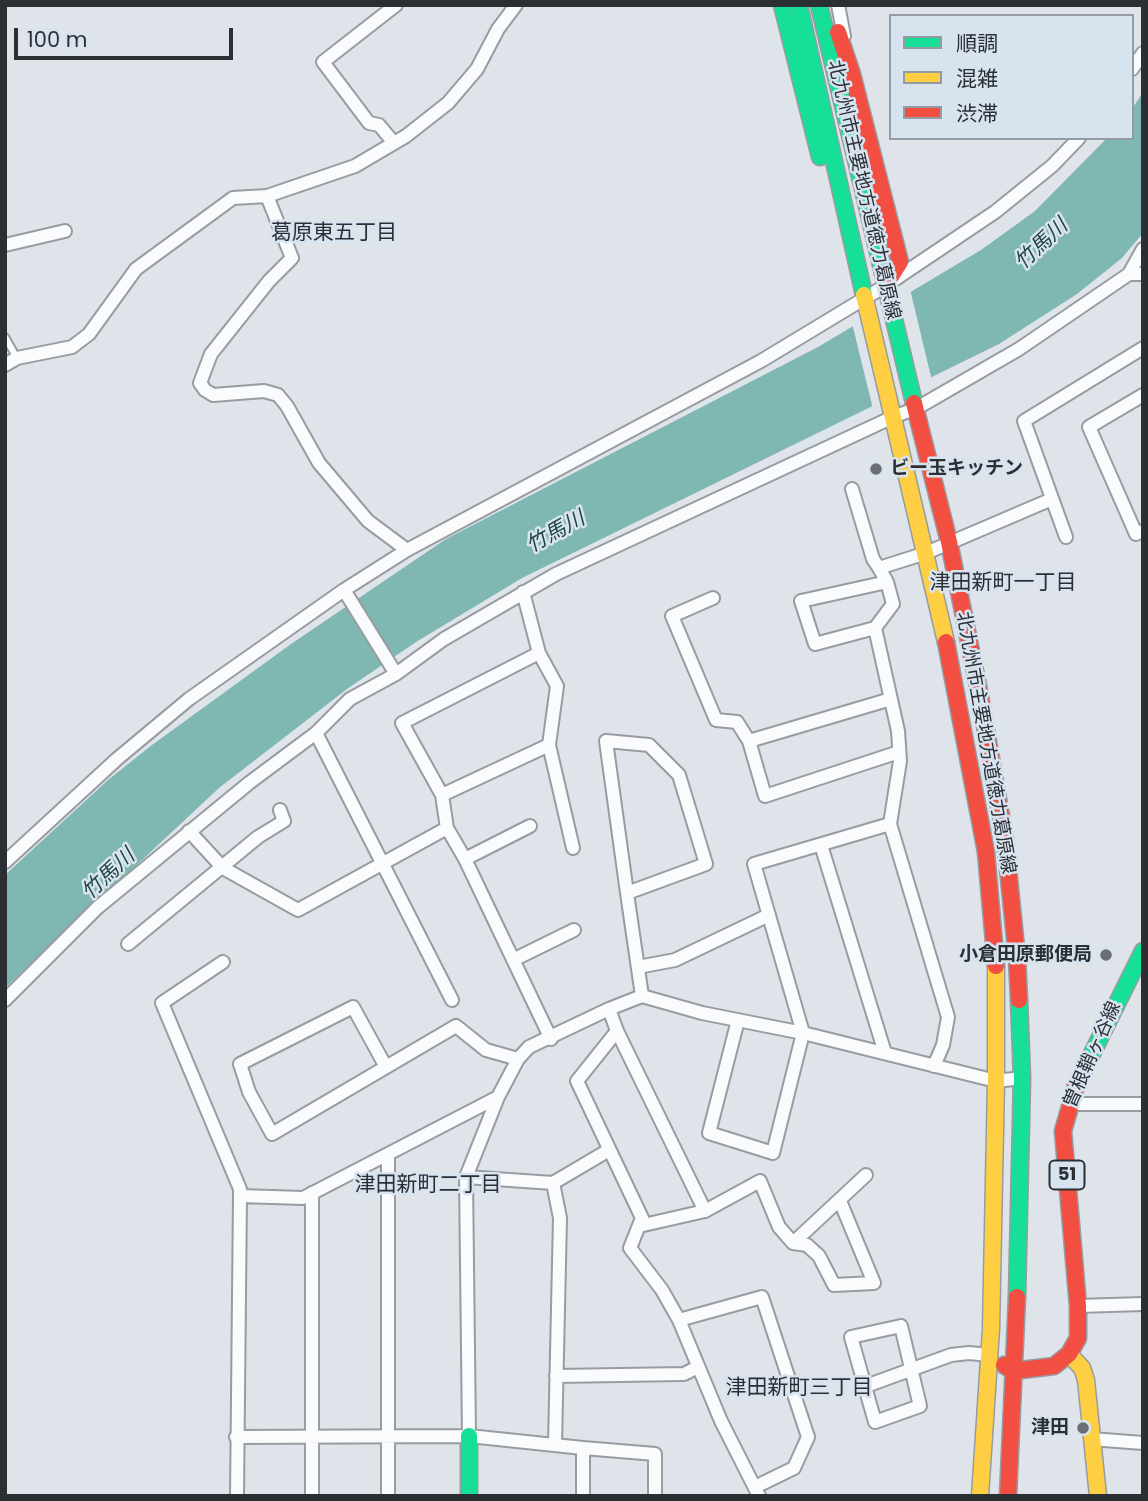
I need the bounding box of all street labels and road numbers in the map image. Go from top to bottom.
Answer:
street label: 北九州市主要地方道徳力葛原線 [822,58,904,322]
street label: 北九州市主要地方道徳力葛原線 [951,610,1019,876]
street label: 曽根鞘ヶ谷線 [1059,998,1127,1112]
road number: 51 [1050,1160,1084,1190]

